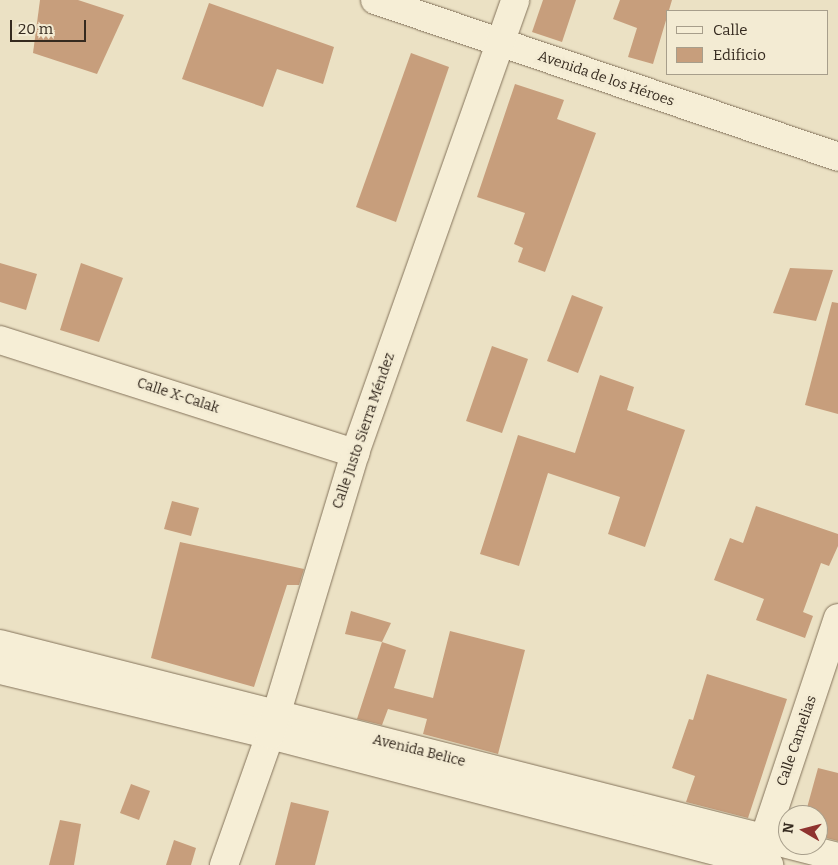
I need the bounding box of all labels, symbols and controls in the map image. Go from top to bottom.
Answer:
scale bar [12,10,89,42]
legend [666,10,828,75]
text: 20 m [18,20,53,38]
text: Calle [713,21,747,39]
text: Edificio [713,46,766,64]
street label: Avenida de los Héroes [536,48,676,110]
street label: Calle Justo Sierra Méndez [329,351,399,511]
street label: Calle X-Calak [135,375,221,417]
street label: Calle Camelias [774,693,820,789]
street label: Avenida Belice [371,731,467,771]
north arrow [778,805,828,855]
text: N [779,821,798,835]

